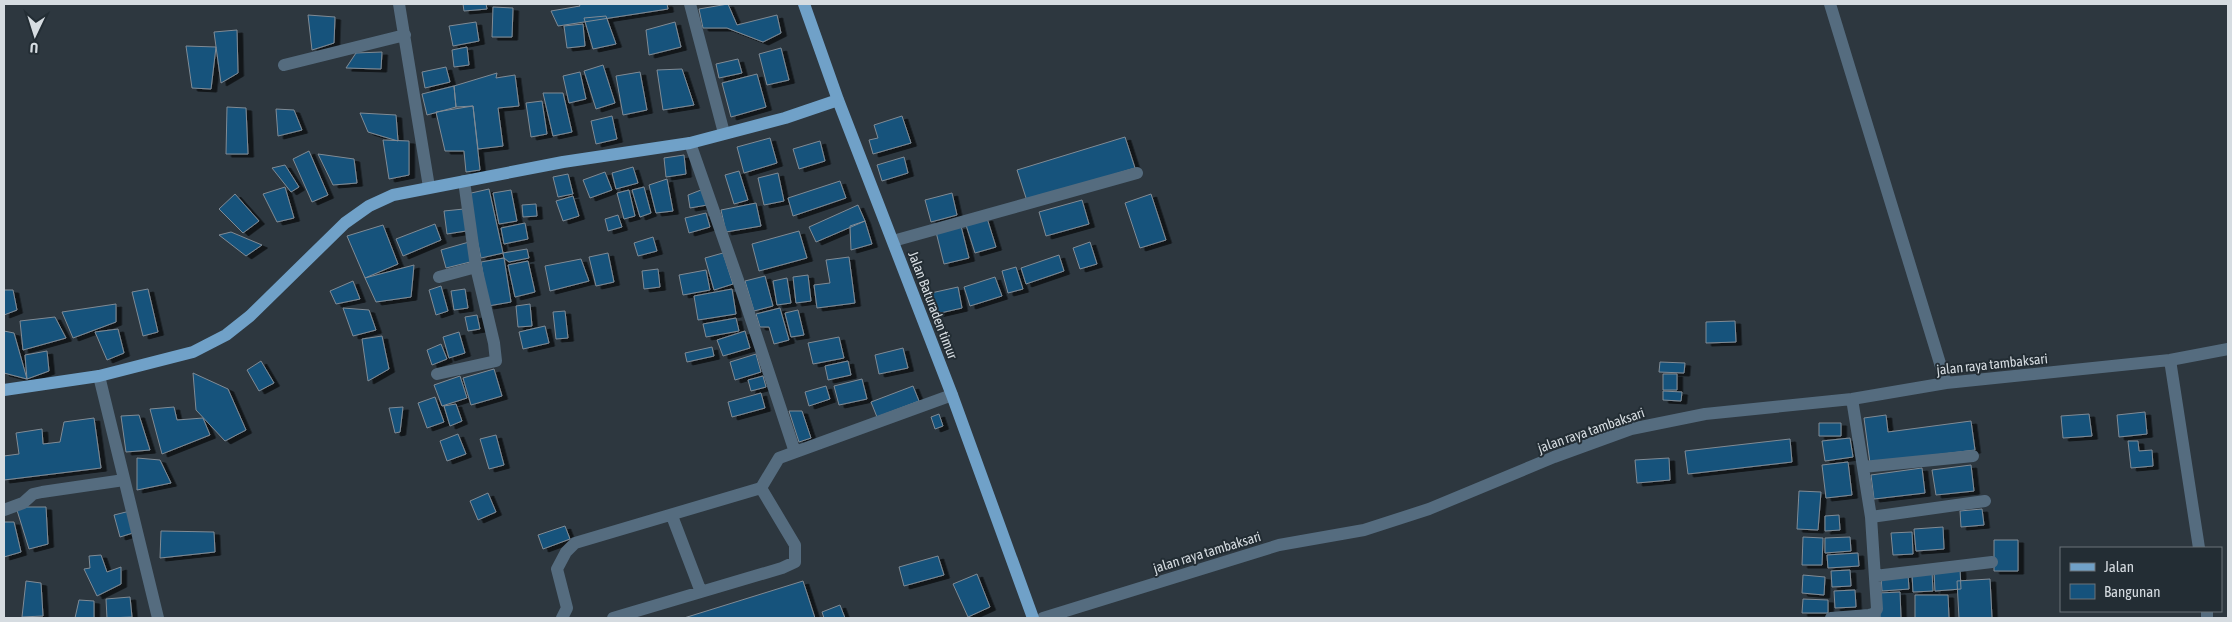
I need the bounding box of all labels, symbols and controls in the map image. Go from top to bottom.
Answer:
north arrow [10,10,60,60]
text: U [29,40,39,56]
street label: Jalan Baturaden timur [905,249,961,362]
street label: jalan raya tambaksari [1935,350,2048,378]
street label: jalan raya tambaksari [1535,404,1646,456]
street label: jalan raya tambaksari [1150,528,1263,576]
legend [2060,547,2222,612]
text: Jalan [2104,558,2134,575]
text: Bangunan [2104,583,2161,600]

